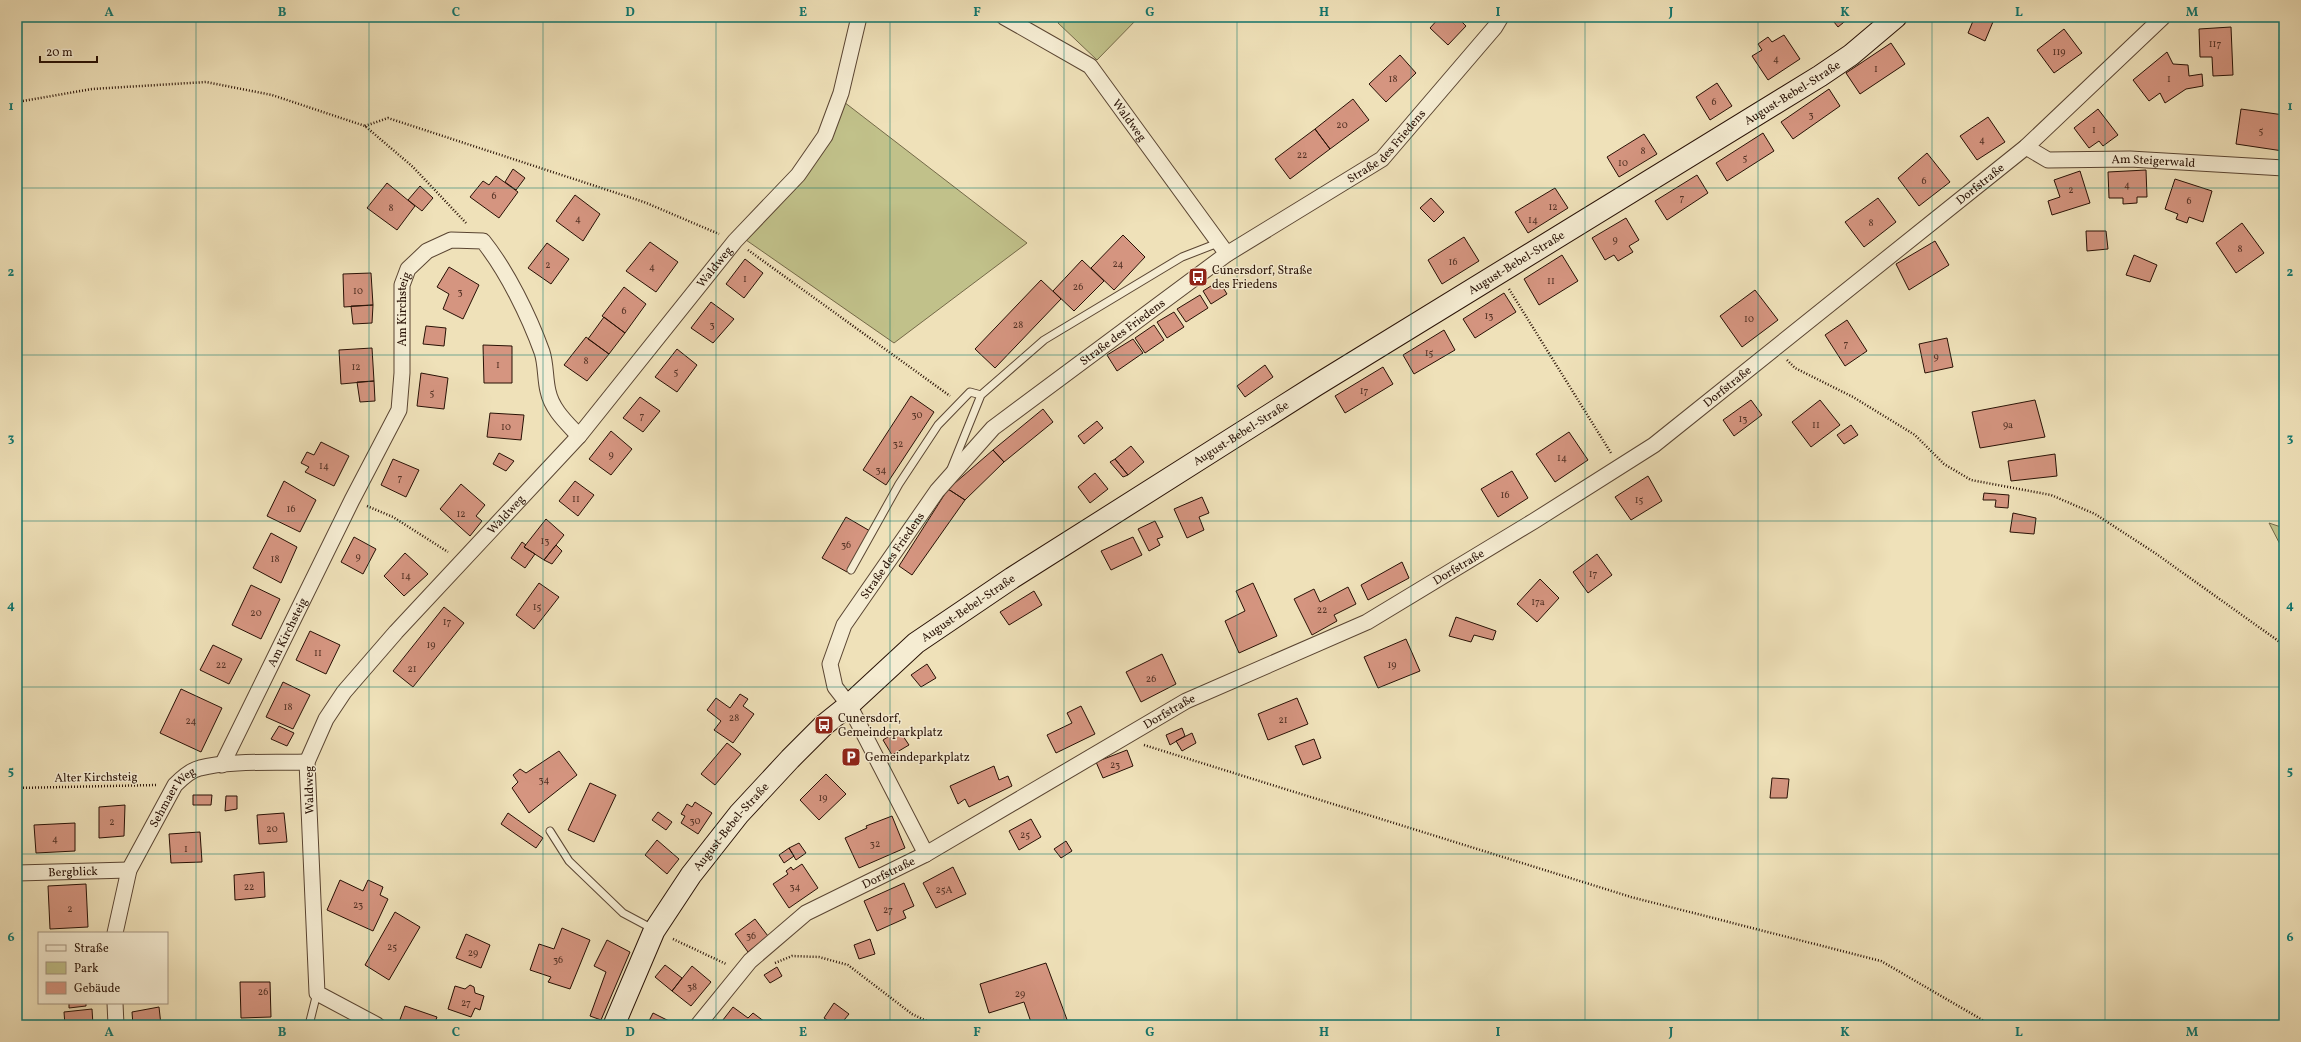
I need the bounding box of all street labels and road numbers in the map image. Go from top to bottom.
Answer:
street label: August-Bebel-Straße [1742,57,1844,130]
street label: Waldweg [1108,96,1149,145]
street label: Straße des Friedens [1345,107,1430,187]
street label: Am Steigerwald [2111,152,2196,172]
street label: Dorfstraße [1953,160,2008,209]
street label: August-Bebel-Straße [1465,227,1568,299]
street label: Waldweg [694,243,737,291]
street label: Am Kirchsteig [395,270,415,346]
street label: Straße des Friedens [1077,296,1169,370]
street label: Dorfstraße [1700,363,1755,411]
street label: August-Bebel-Straße [1190,397,1292,470]
street label: Waldweg [484,492,529,538]
street label: Straße des Friedens [857,509,929,603]
street label: Dorfstraße [1430,546,1488,589]
street label: August-Bebel-Straße [918,571,1019,646]
street label: Am Kirchsteig [264,595,312,670]
street label: Dorfstraße [1141,691,1198,733]
street label: Sehmaer Weg [146,764,199,831]
street label: Waldweg [302,766,318,814]
street label: Alter Kirchsteig [54,769,138,787]
street label: August-Bebel-Straße [690,779,773,875]
street label: Dorfstraße [859,853,918,893]
street label: Bergblick [48,864,98,881]

